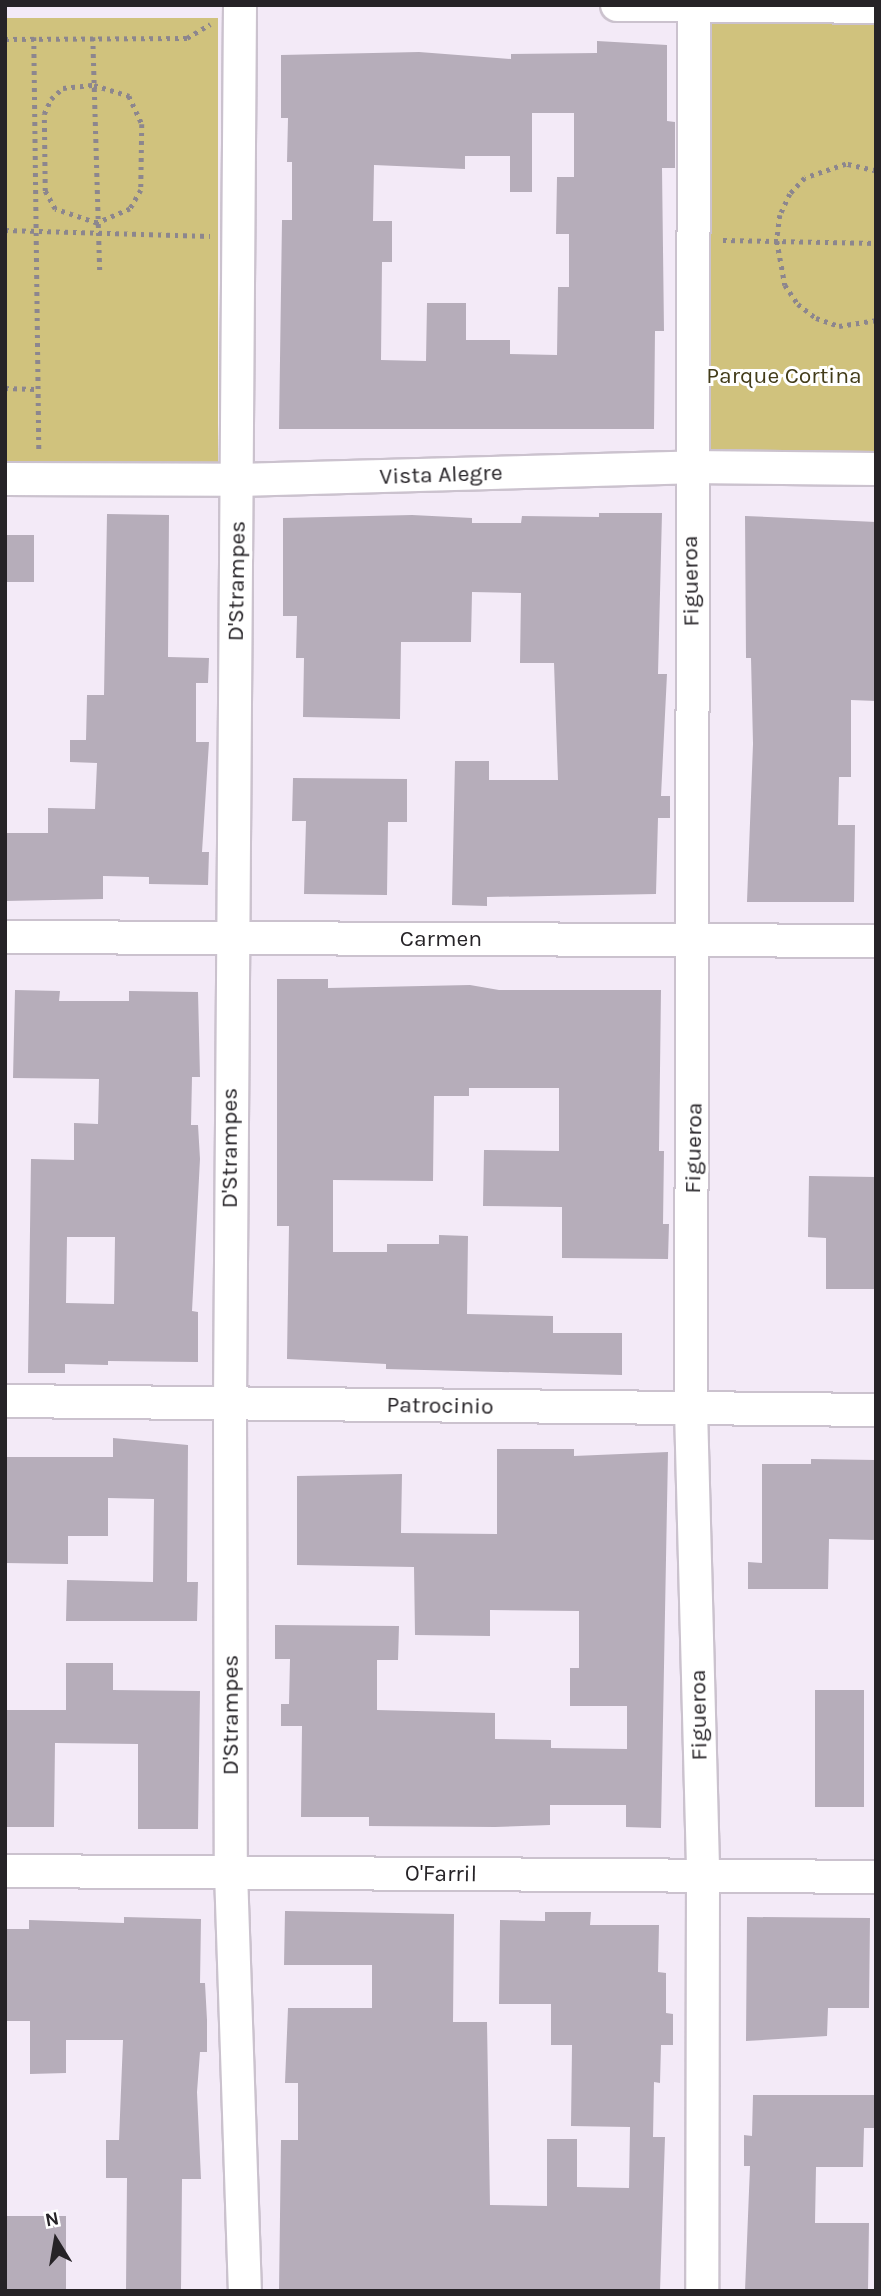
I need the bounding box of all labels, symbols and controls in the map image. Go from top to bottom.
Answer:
park label: Parque Cortina [706,362,862,390]
street label: Vista Alegre [379,459,503,491]
street label: D'Strampes [222,520,252,642]
street label: Figueroa [676,535,706,627]
street label: Carmen [400,925,482,953]
street label: D'Strampes [216,1088,244,1208]
street label: Figueroa [679,1102,709,1194]
street label: Patrocinio [386,1391,494,1421]
street label: D'Strampes [217,1655,245,1775]
street label: Figueroa [684,1669,714,1761]
street label: O'Farril [405,1860,477,1888]
north arrow [21,2205,91,2275]
text: N [43,2207,61,2231]

